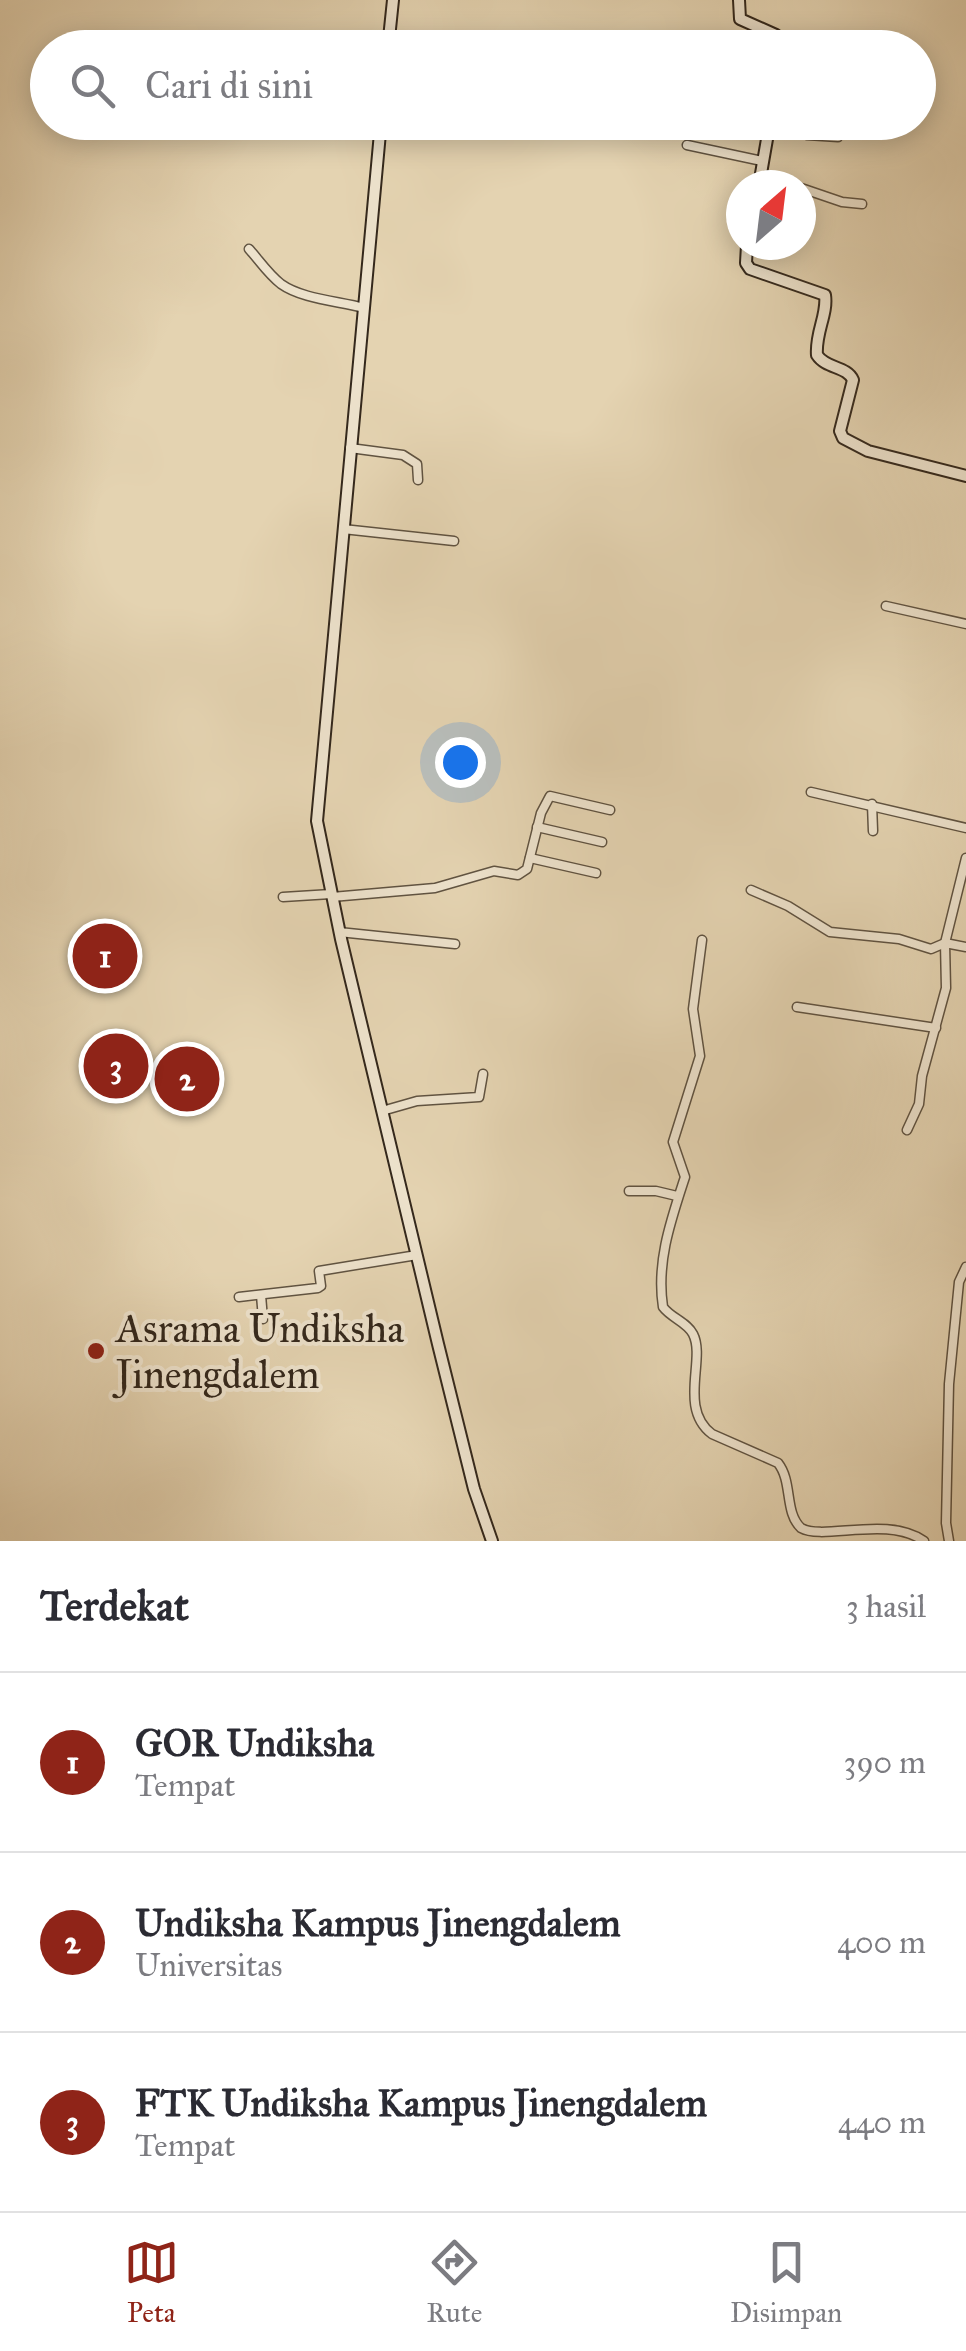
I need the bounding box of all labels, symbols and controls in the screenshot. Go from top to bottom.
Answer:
search box [30,30,936,140]
icon: search [65,58,120,113]
text: Cari di sini [145,62,313,108]
north arrow [726,170,816,260]
your location [435,737,486,788]
pin: 1 [72,918,138,994]
pin: 3 [84,1028,148,1104]
pin: 2 [154,1042,220,1116]
place label: Asrama Undiksha Jinengdalem [112,1304,404,1399]
marker: Asrama Undiksha Jinengdalem [85,1340,107,1362]
text: Terdekat [40,1580,189,1632]
text: 3 hasil [846,1587,926,1626]
text: GOR Undiksha [135,1720,374,1766]
text: 1 [66,1743,79,1782]
text: 390 m [844,1743,926,1782]
text: Tempat [135,1766,235,1805]
text: Undiksha Kampus Jinengdalem [135,1900,621,1946]
text: 2 [65,1923,80,1962]
text: 400 m [837,1923,926,1962]
text: Universitas [135,1946,282,1985]
text: FTK Undiksha Kampus Jinengdalem [135,2080,707,2126]
text: 3 [66,2103,79,2142]
text: 440 m [838,2103,926,2142]
text: Tempat [135,2126,235,2165]
tab: Peta [124,2235,179,2330]
tab: Rute [426,2235,482,2330]
tab: Disimpan [730,2235,842,2330]

